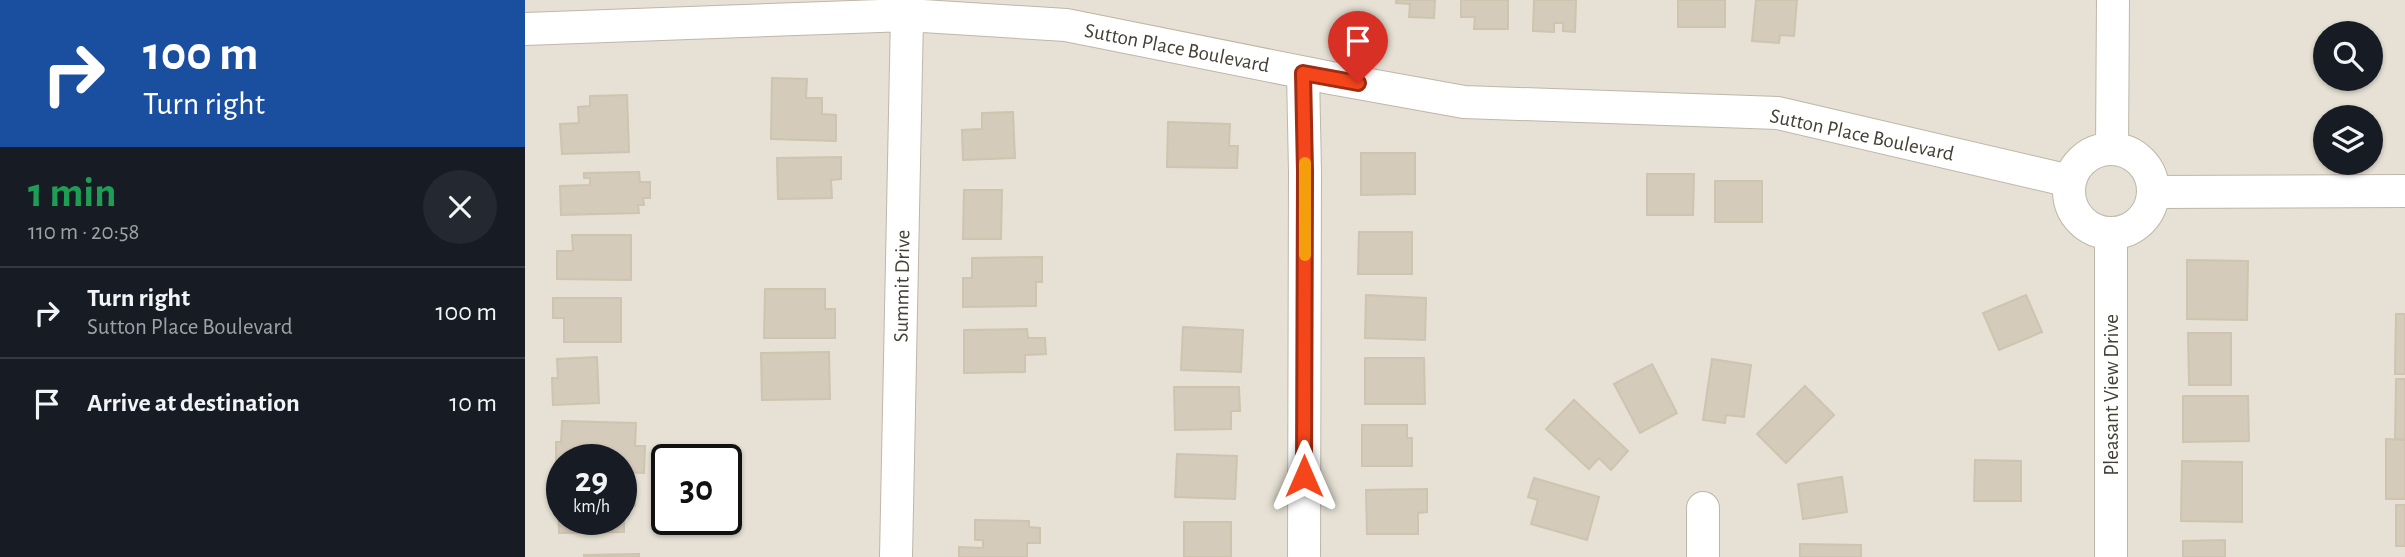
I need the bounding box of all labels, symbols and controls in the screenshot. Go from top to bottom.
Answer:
pin [1328,11,1388,83]
street label: Sutton Place Boulevard [1083,20,1271,76]
map controls [2313,21,2383,175]
button: search [2313,21,2383,91]
icon: arrive [1339,22,1377,60]
icon: right [28,28,119,119]
text: 100 m [143,30,259,79]
text: Turn right [143,88,265,120]
street label: Sutton Place Boulevard [1768,105,1956,165]
button: layers [2313,105,2383,175]
button: close [423,170,497,244]
text: 1 min [28,172,117,214]
text: 110 m · 20:58 [28,221,139,244]
street label: Summit Drive [891,229,913,343]
text: Turn right [87,285,190,311]
icon: right [28,294,66,332]
text: 100 m [436,299,497,325]
street label: Pleasant View Drive [2101,314,2122,476]
text: Sutton Place Boulevard [87,316,293,339]
icon: arrive [28,385,66,423]
text: Arrive at destination [87,390,300,416]
text: 10 m [449,390,497,416]
position arrow [1267,439,1341,513]
speed limit sign: 30 [651,444,742,535]
text: 29 [575,463,608,498]
text: km/h [573,498,610,516]

